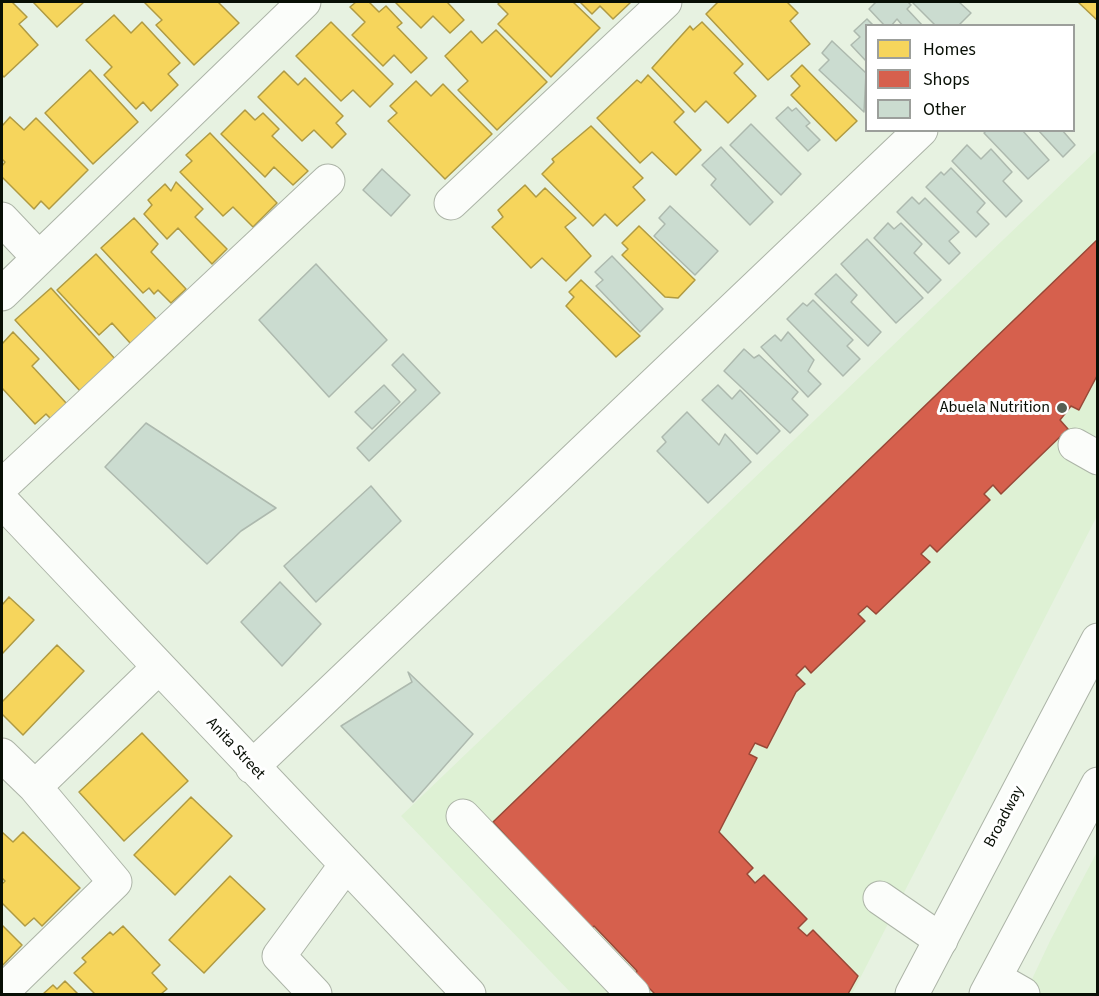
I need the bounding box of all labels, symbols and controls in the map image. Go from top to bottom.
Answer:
legend [865,24,1075,132]
text: Homes [923,37,976,62]
text: Shops [923,67,970,92]
text: Other [923,97,966,122]
place label: Abuela Nutrition [940,398,1050,418]
marker: Abuela Nutrition [1055,401,1069,415]
street label: Anita Street [201,714,269,784]
street label: Broadway [981,783,1029,851]

